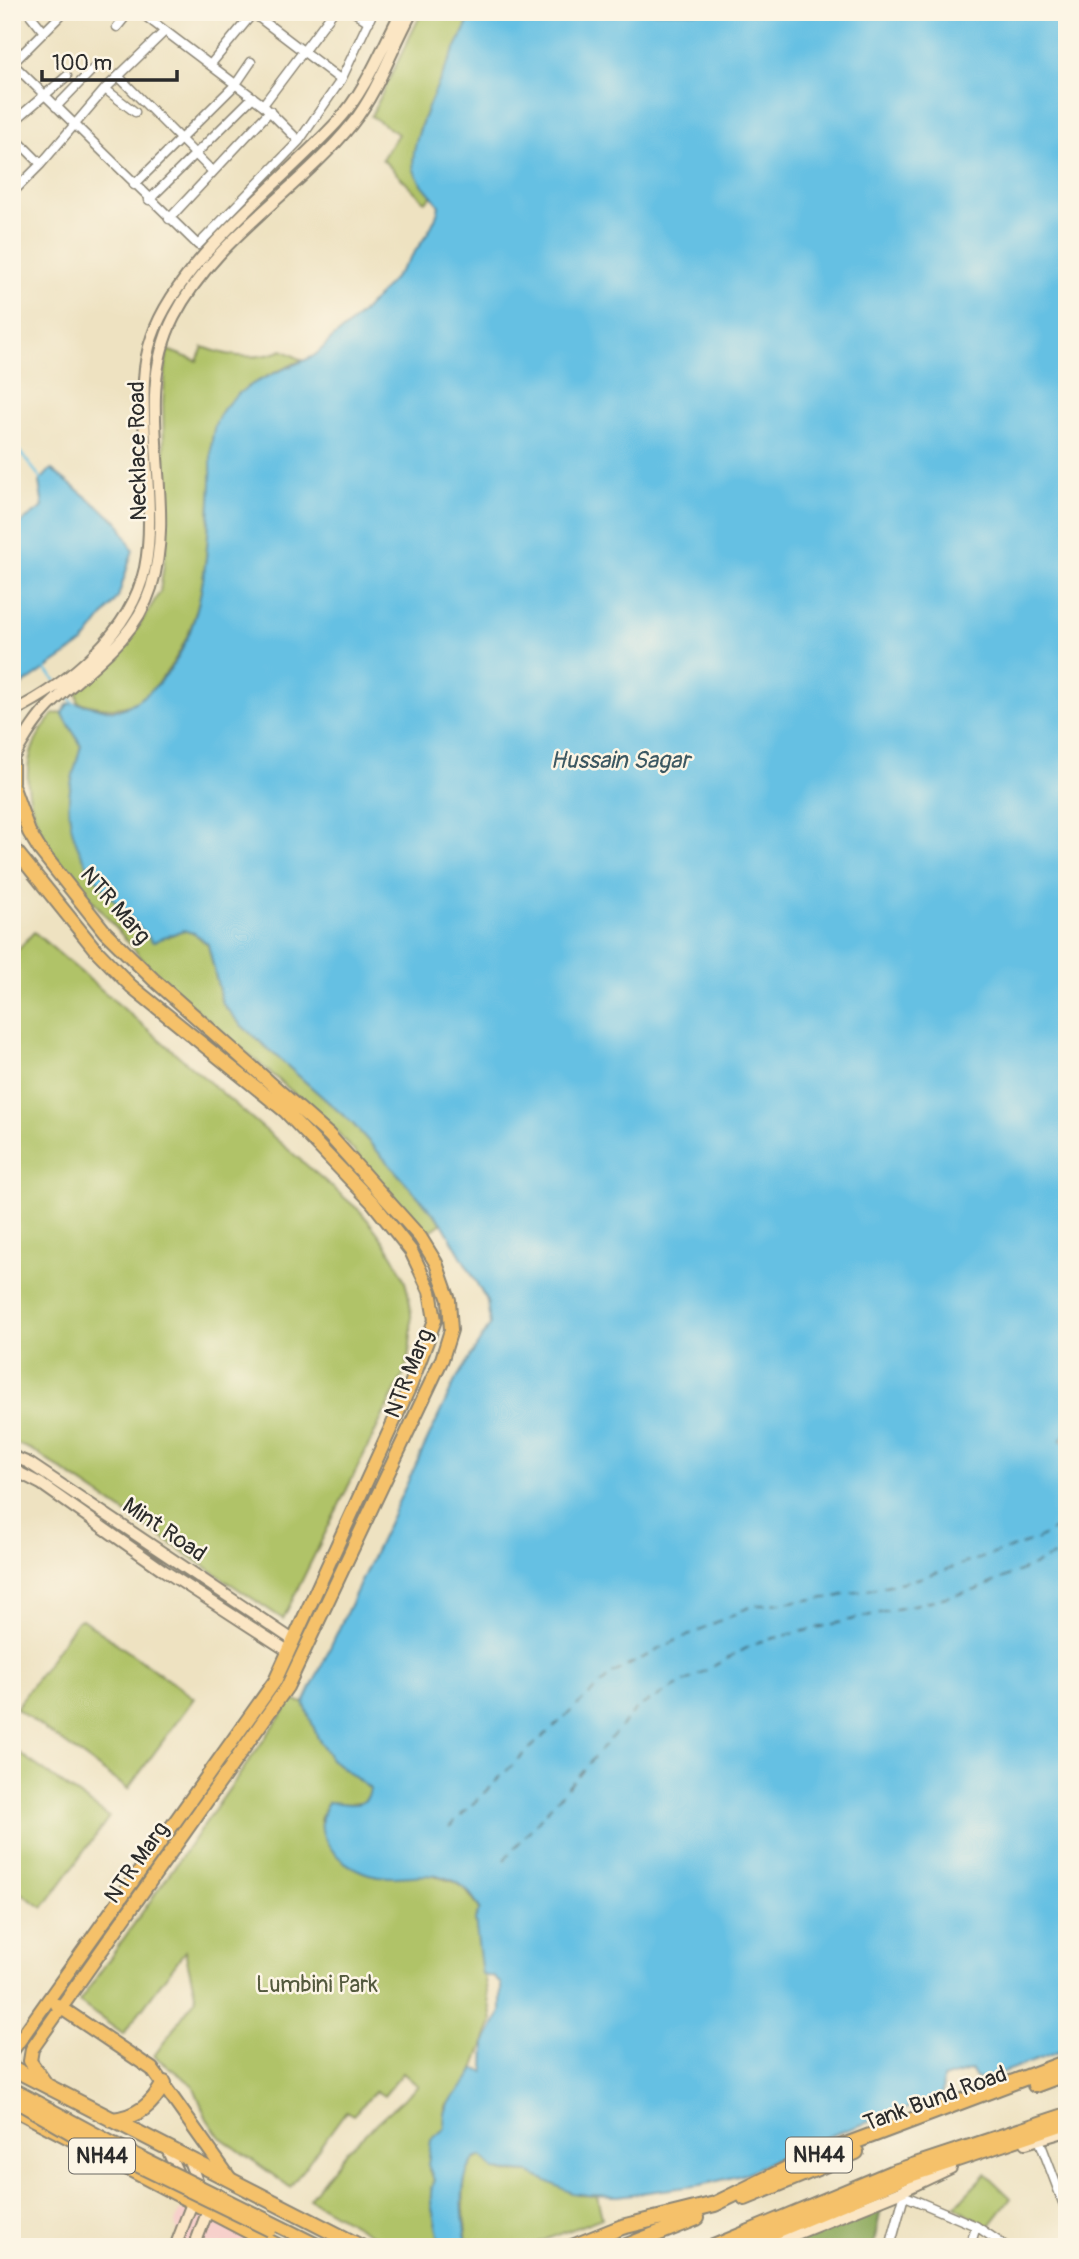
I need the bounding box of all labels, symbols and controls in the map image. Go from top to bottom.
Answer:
scale bar [42,38,177,82]
text: 100 m [52,50,112,77]
street label: Necklace Road [122,381,153,521]
water label: Hussain Sagar [550,746,693,775]
street label: NTR Marg [74,860,157,950]
street label: NTR Marg [377,1324,439,1422]
street label: Mint Road [117,1491,212,1568]
street label: NTR Marg [98,1816,175,1909]
park label: Lumbini Park [256,1970,378,1999]
street label: Tank Bund Road [859,2059,1011,2138]
road number: NH44 [69,2138,135,2174]
road number: NH44 [786,2138,852,2172]

